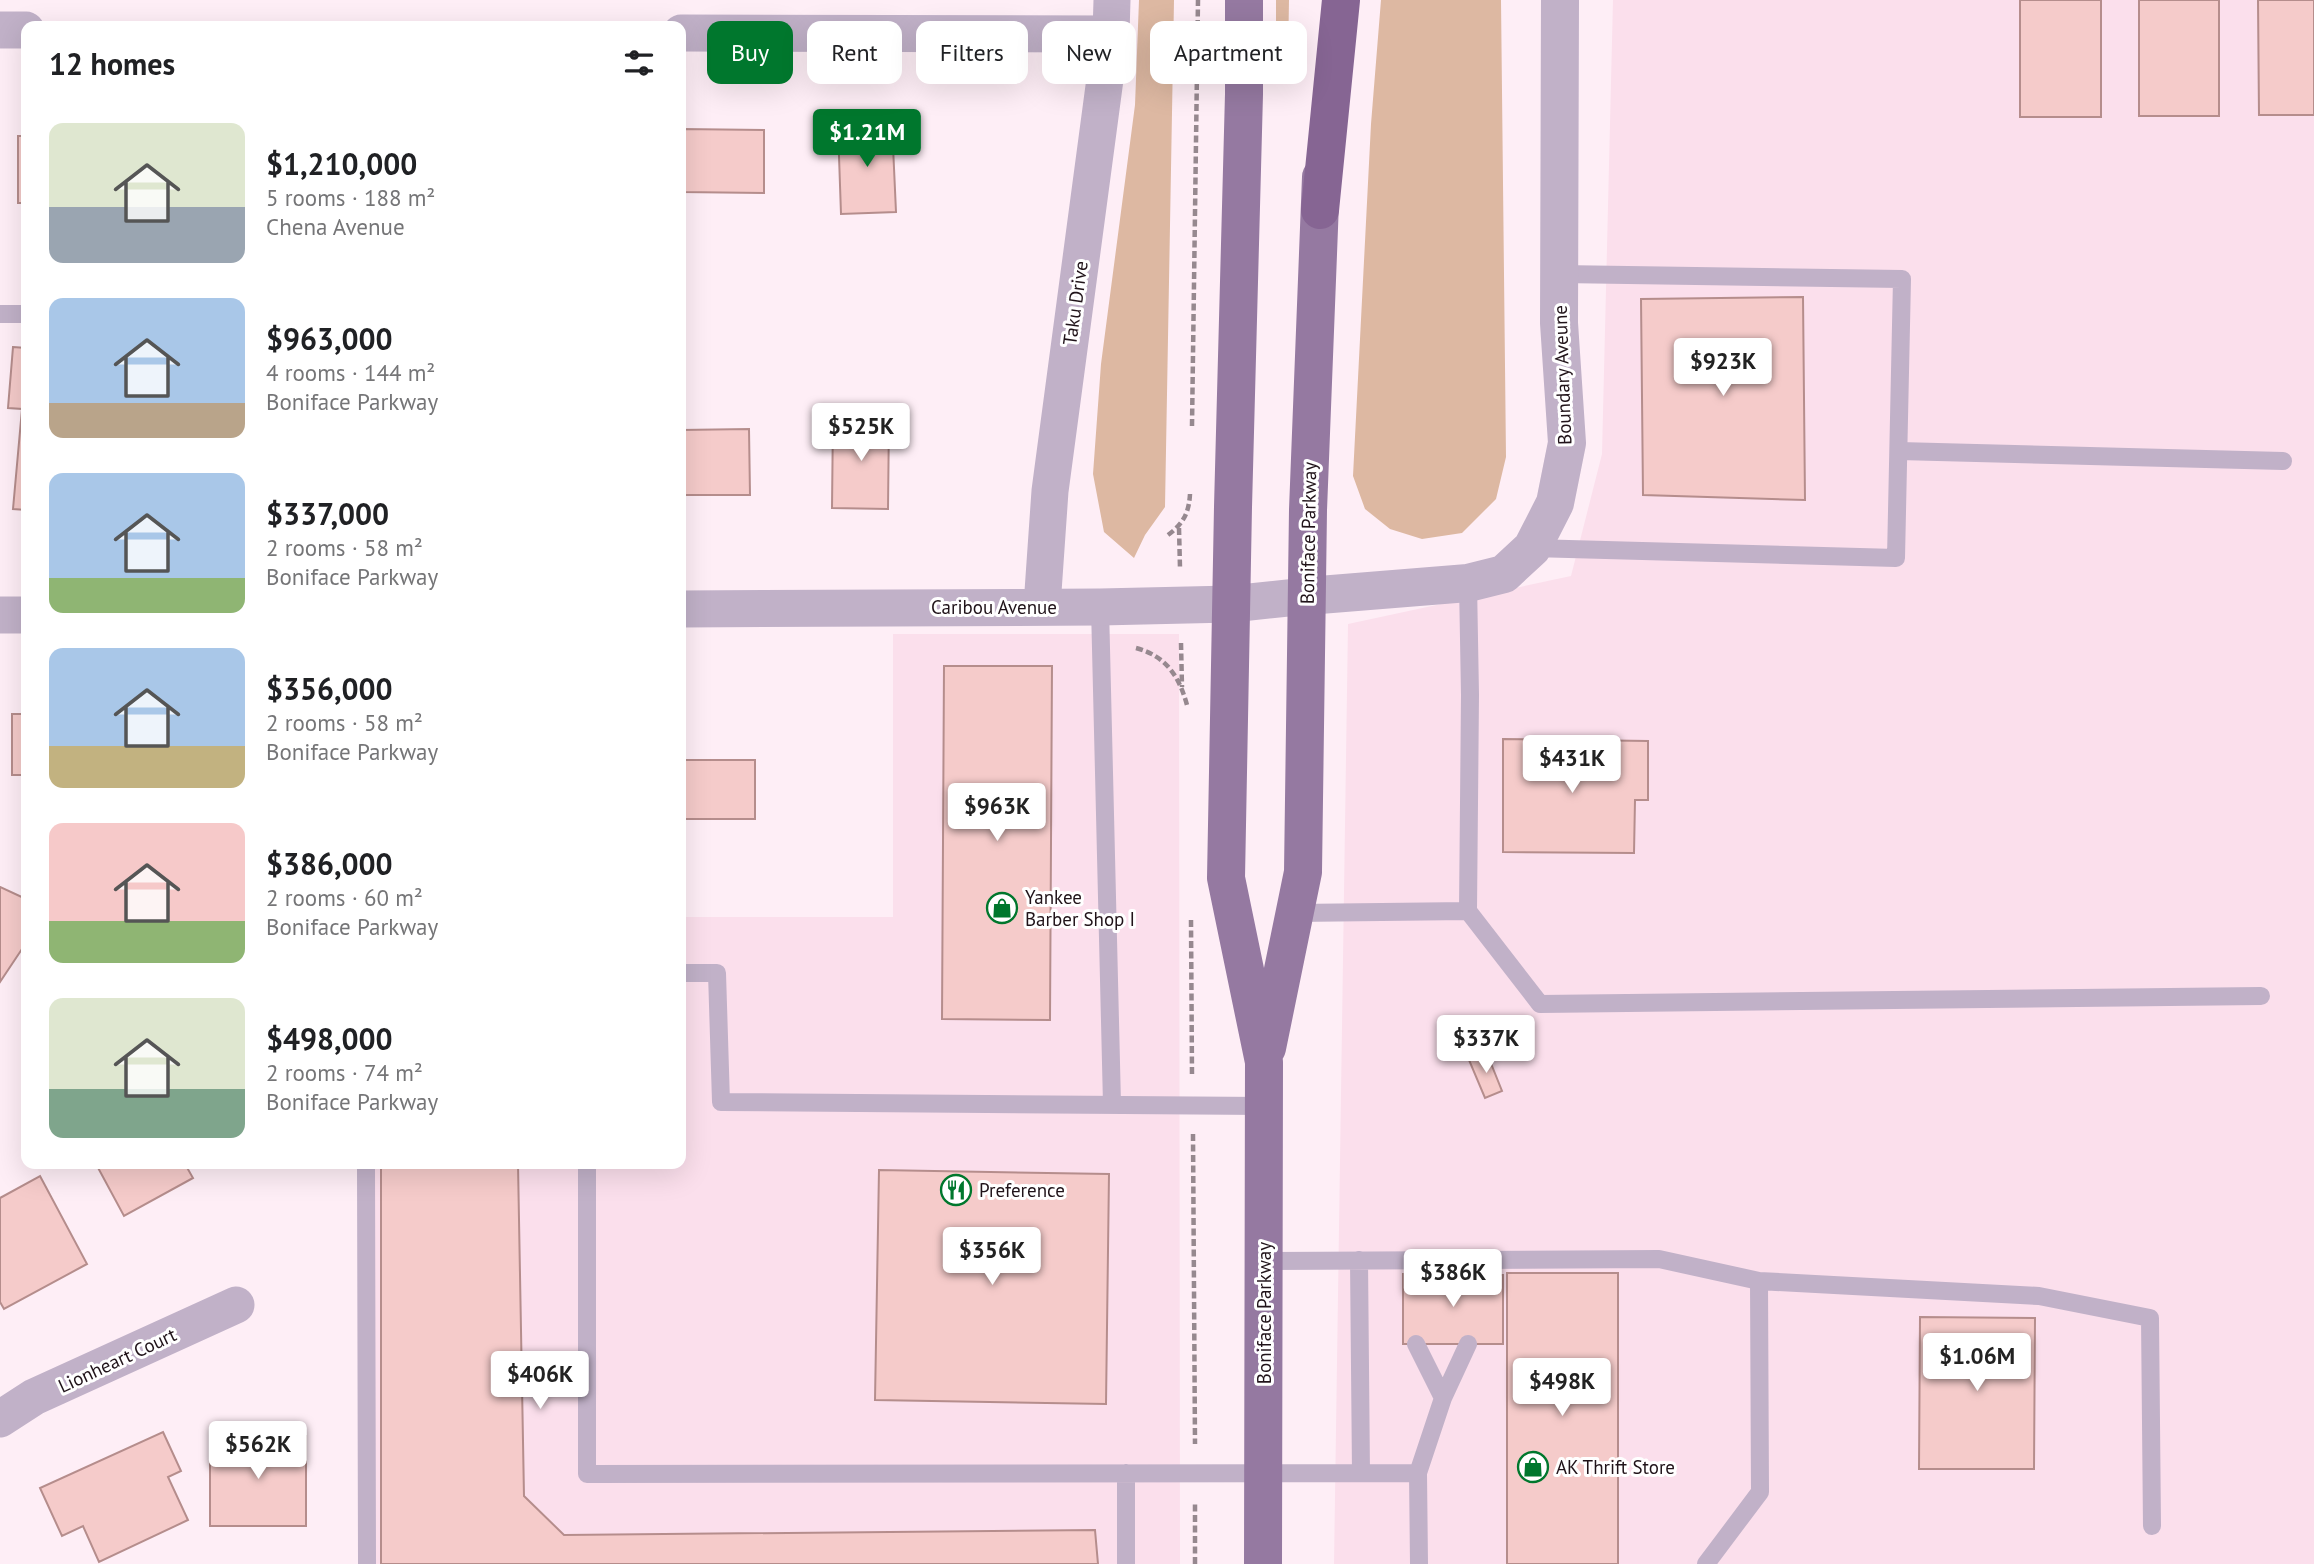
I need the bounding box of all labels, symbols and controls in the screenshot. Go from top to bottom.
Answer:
chip: Buy [707,21,793,84]
chip: Rent [807,21,902,84]
chip: Filters [916,21,1028,84]
chip: New [1042,21,1136,84]
chip: Apartment [1150,21,1307,84]
text: 12 homes [49,44,175,83]
icon: filters [620,44,658,82]
pin: $1.21M [810,110,924,169]
text: $1.21M [829,117,905,146]
text: $1,210,000 [266,144,417,183]
icon: home [105,151,189,235]
text: 5 rooms · 188 m² [266,183,435,212]
text: Chena Avenue [266,212,405,241]
street label: Taku Drive [1057,259,1093,347]
street label: Boundary Aveune [1548,305,1576,445]
text: $963,000 [266,319,393,358]
icon: home [105,326,189,410]
pin: $923K [1674,338,1772,398]
text: $923K [1690,346,1756,375]
text: 4 rooms · 144 m² [266,358,435,387]
text: Boniface Parkway [266,387,438,416]
pin: $525K [812,404,910,463]
text: $525K [828,411,894,440]
street label: Boniface Parkway [1295,462,1321,604]
text: $337,000 [266,494,389,533]
icon: home [105,501,189,585]
text: 2 rooms · 58 m² [266,533,423,562]
text: Boniface Parkway [266,562,438,591]
street label: Caribou Avenue [931,595,1057,619]
text: $356,000 [266,669,393,708]
icon: home [105,676,189,760]
text: 2 rooms · 58 m² [266,708,423,737]
pin: $431K [1523,736,1621,795]
text: Boniface Parkway [266,737,438,766]
text: $431K [1539,743,1605,772]
pin: $963K [948,784,1046,843]
text: $963K [964,791,1030,820]
text: $386,000 [266,844,393,883]
icon: home [105,851,189,935]
text: 2 rooms · 60 m² [266,883,423,912]
place label: Yankee Barber Shop I [1025,885,1135,931]
shop icon: Yankee Barber Shop I [985,891,1019,925]
text: Boniface Parkway [266,912,438,941]
pin: $337K [1437,1016,1535,1075]
text: $498,000 [266,1019,393,1058]
text: $337K [1453,1023,1519,1052]
icon: home [105,1026,189,1110]
text: 2 rooms · 74 m² [266,1058,423,1087]
text: Boniface Parkway [266,1087,438,1116]
restaurant icon: Preference [939,1173,973,1207]
place label: Preference [979,1178,1065,1202]
pin: $356K [943,1228,1041,1287]
text: $356K [959,1235,1025,1264]
street label: Boniface Parkway [1252,1242,1276,1384]
pin: $386K [1404,1250,1502,1309]
text: $386K [1420,1257,1486,1286]
street label: Lionheart Court [54,1322,180,1398]
pin: $1.06M [1920,1334,2034,1393]
text: $1.06M [1939,1341,2015,1370]
pin: $406K [491,1352,589,1411]
pin: $498K [1513,1358,1611,1418]
text: $406K [507,1359,573,1388]
text: $498K [1529,1366,1595,1395]
pin: $562K [209,1422,307,1481]
text: $562K [225,1429,291,1458]
shop icon: AK Thrift Store [1516,1450,1550,1484]
place label: AK Thrift Store [1556,1455,1675,1479]

